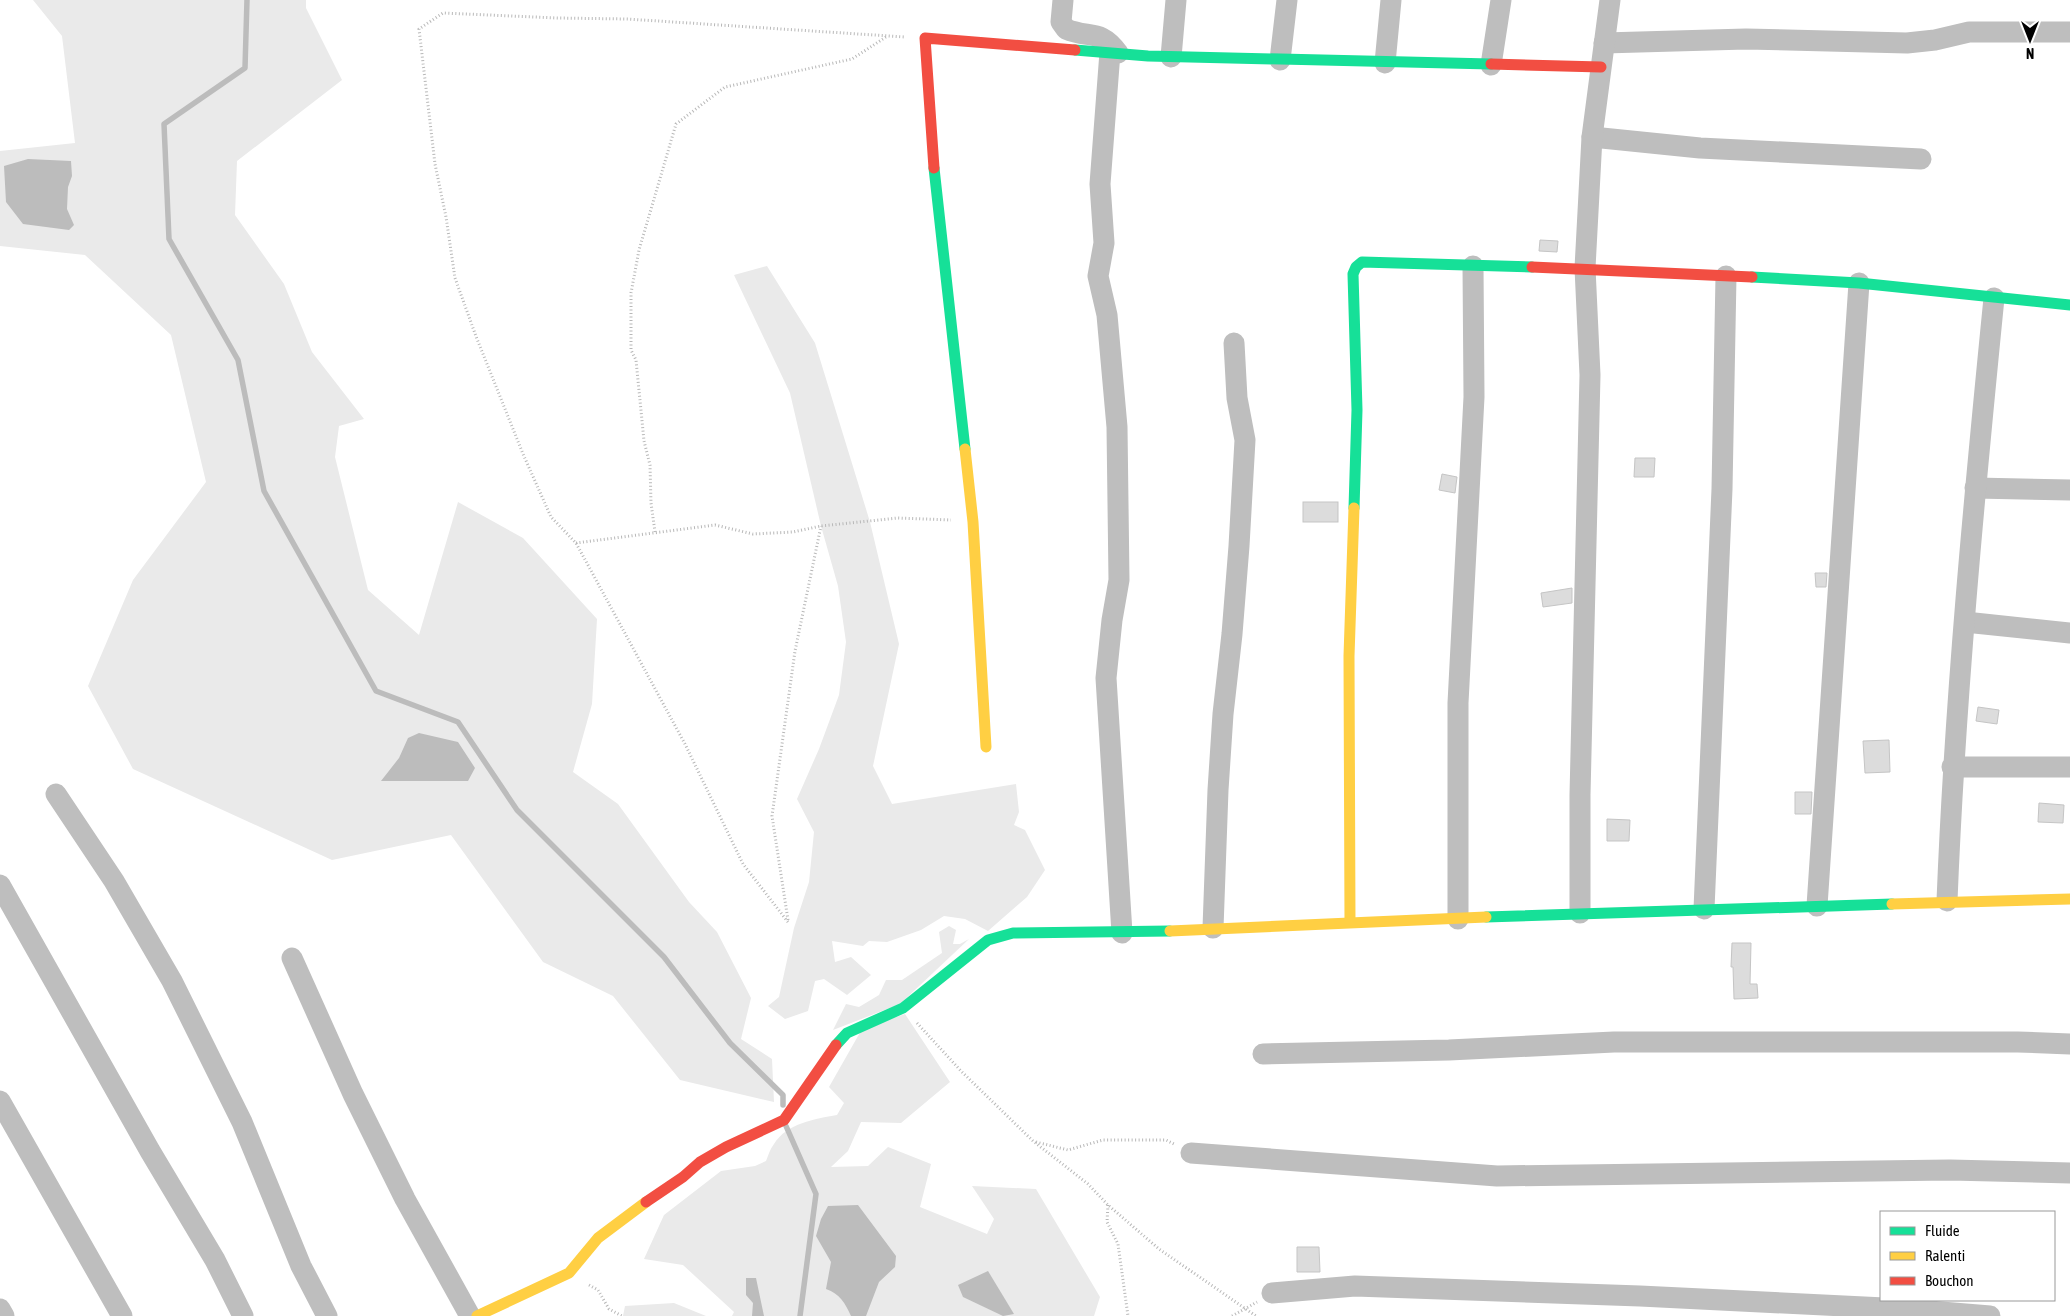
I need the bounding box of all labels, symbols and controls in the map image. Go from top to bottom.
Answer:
north arrow [2005,15,2055,65]
text: N [2026,45,2034,61]
legend [1880,1211,2055,1301]
text: Fluide [1925,1222,1960,1239]
text: Ralenti [1925,1247,1965,1264]
text: Bouchon [1925,1272,1974,1289]

